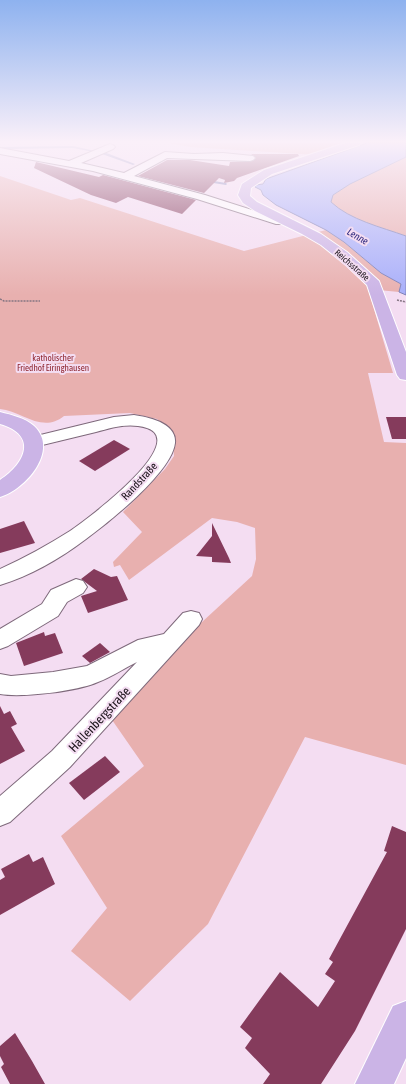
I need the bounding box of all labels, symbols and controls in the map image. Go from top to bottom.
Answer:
water label: Lenne [345,226,371,247]
street label: Reichsstraße [333,247,371,283]
park label: katholischer Friedhof Eiringhausen [17,353,89,373]
street label: Randstraße [119,460,159,502]
street label: Hallenbergstraße [65,684,133,755]

